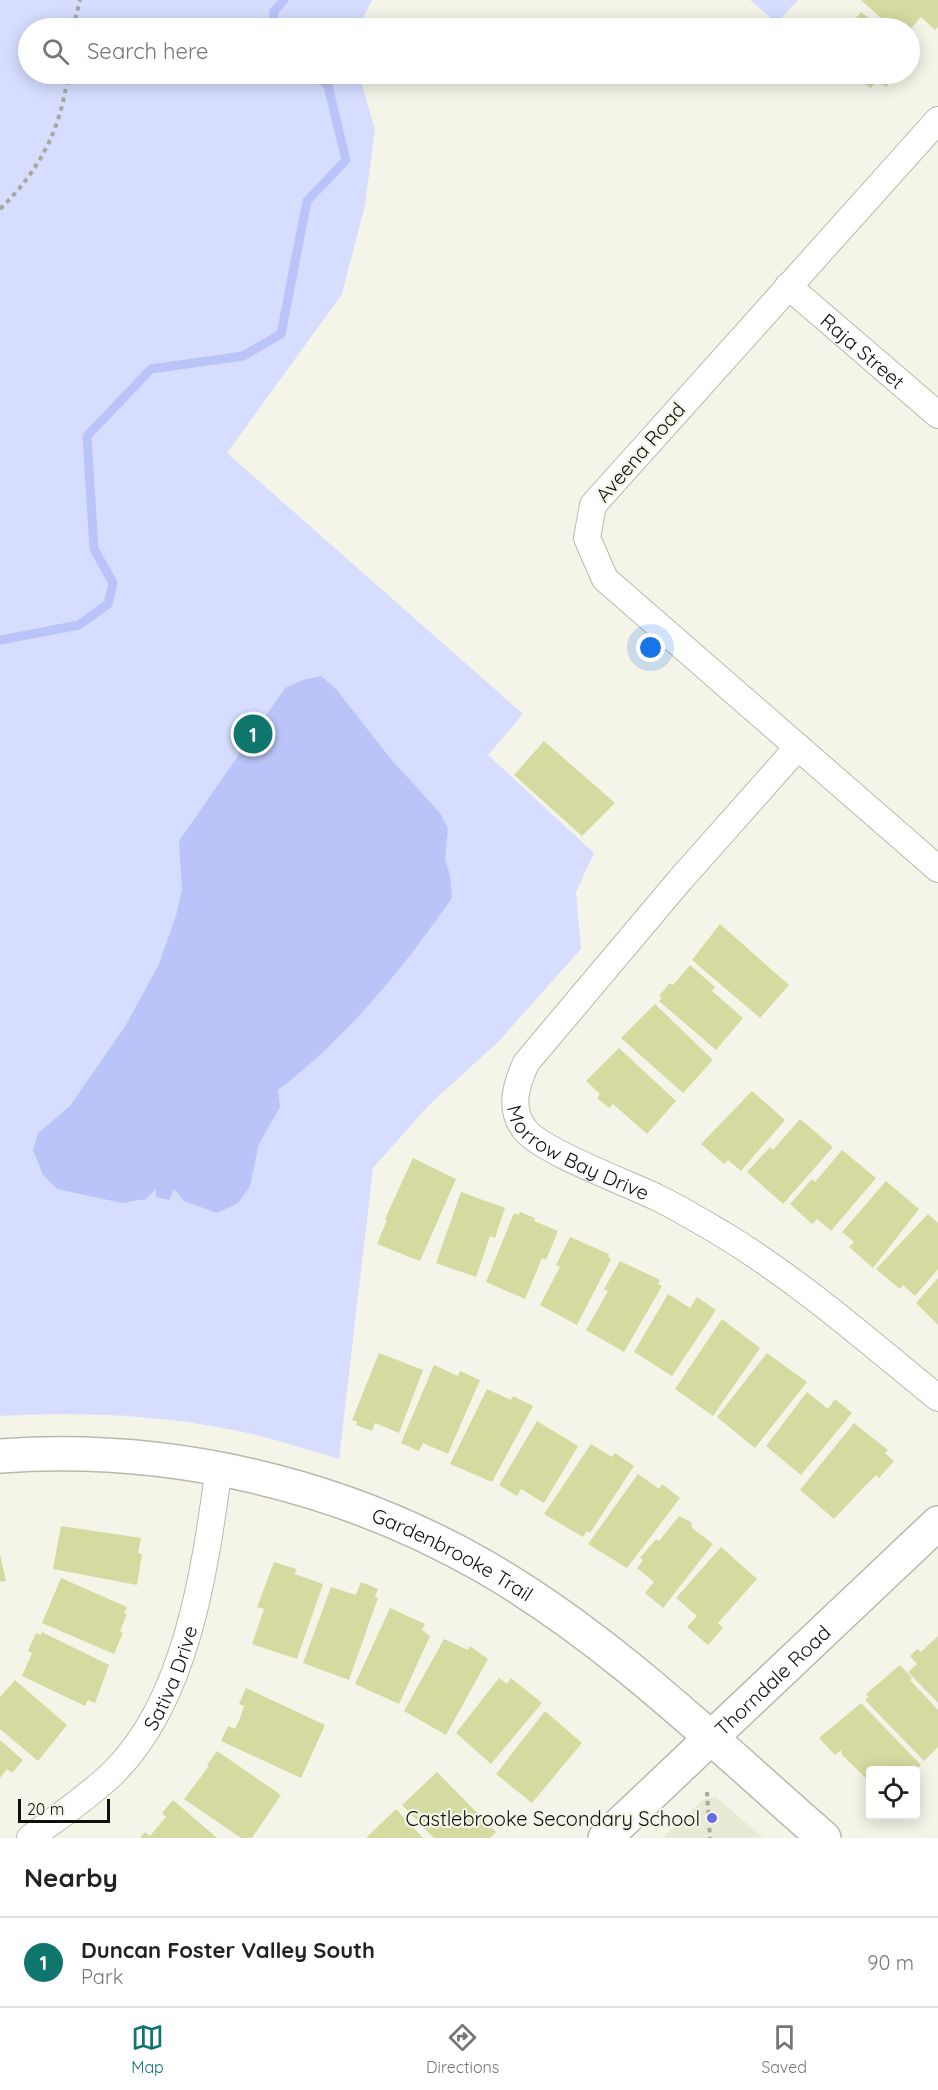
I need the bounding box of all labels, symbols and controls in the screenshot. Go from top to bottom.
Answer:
search box [18,18,920,84]
icon: search [39,35,72,68]
text: Search here [87,37,208,65]
street label: Raja Street [816,307,911,394]
street label: Aveena Road [590,397,690,507]
your location [636,633,665,662]
pin: 1 [234,712,272,756]
street label: Morrow Bay Drive [502,1102,653,1205]
street label: Gardenbrooke Trail [369,1502,538,1606]
street label: Thorndale Road [709,1619,835,1741]
street label: Sativa Drive [137,1623,202,1734]
map controls [866,1766,920,1820]
button: locate [866,1766,920,1820]
scale bar [18,1796,110,1824]
text: 20 m [27,1799,64,1819]
place label: Castlebrooke Secondary School [405,1806,700,1831]
marker: Castlebrooke Secondary School [705,1811,719,1825]
text: Nearby [24,1861,118,1894]
text: Duncan Foster Valley South [81,1936,375,1964]
text: 1 [40,1950,47,1975]
text: 90 m [867,1950,914,1975]
text: Park [81,1964,123,1989]
tab: Map [131,2021,164,2077]
tab: Directions [426,2021,499,2077]
tab: Saved [761,2021,807,2077]

